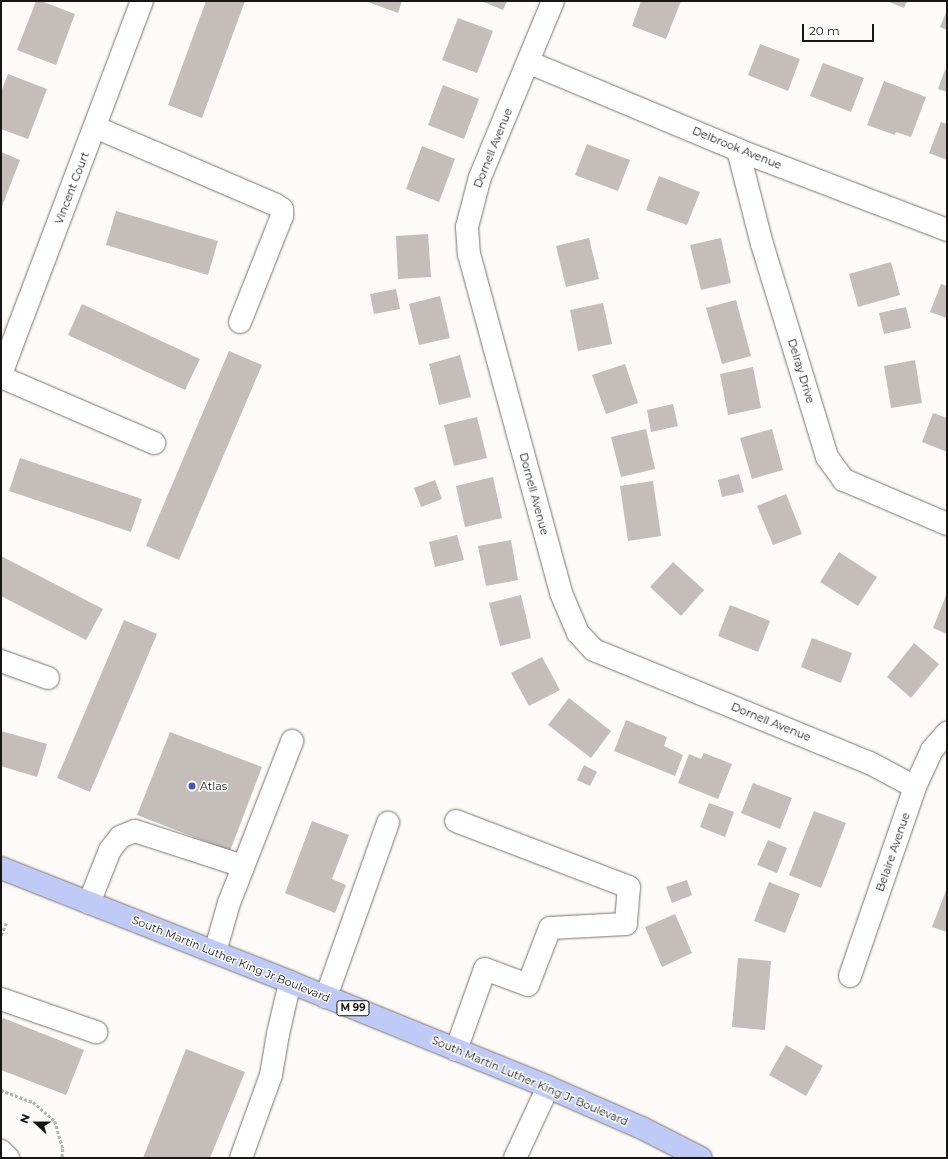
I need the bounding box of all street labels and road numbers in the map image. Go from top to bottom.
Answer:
street label: Dornell Avenue [471,106,515,190]
street label: Delbrook Avenue [690,124,784,172]
street label: Vincent Court [52,150,92,226]
street label: Delray Drive [785,337,817,405]
street label: Dornell Avenue [517,451,551,537]
street label: Dornell Avenue [729,700,813,744]
street label: Belaire Avenue [873,811,913,893]
street label: South Martin Luther King Jr Boulevard [130,913,332,1005]
road number: M 99 [336,1000,370,1016]
street label: South Martin Luther King Jr Boulevard [430,1033,630,1129]

